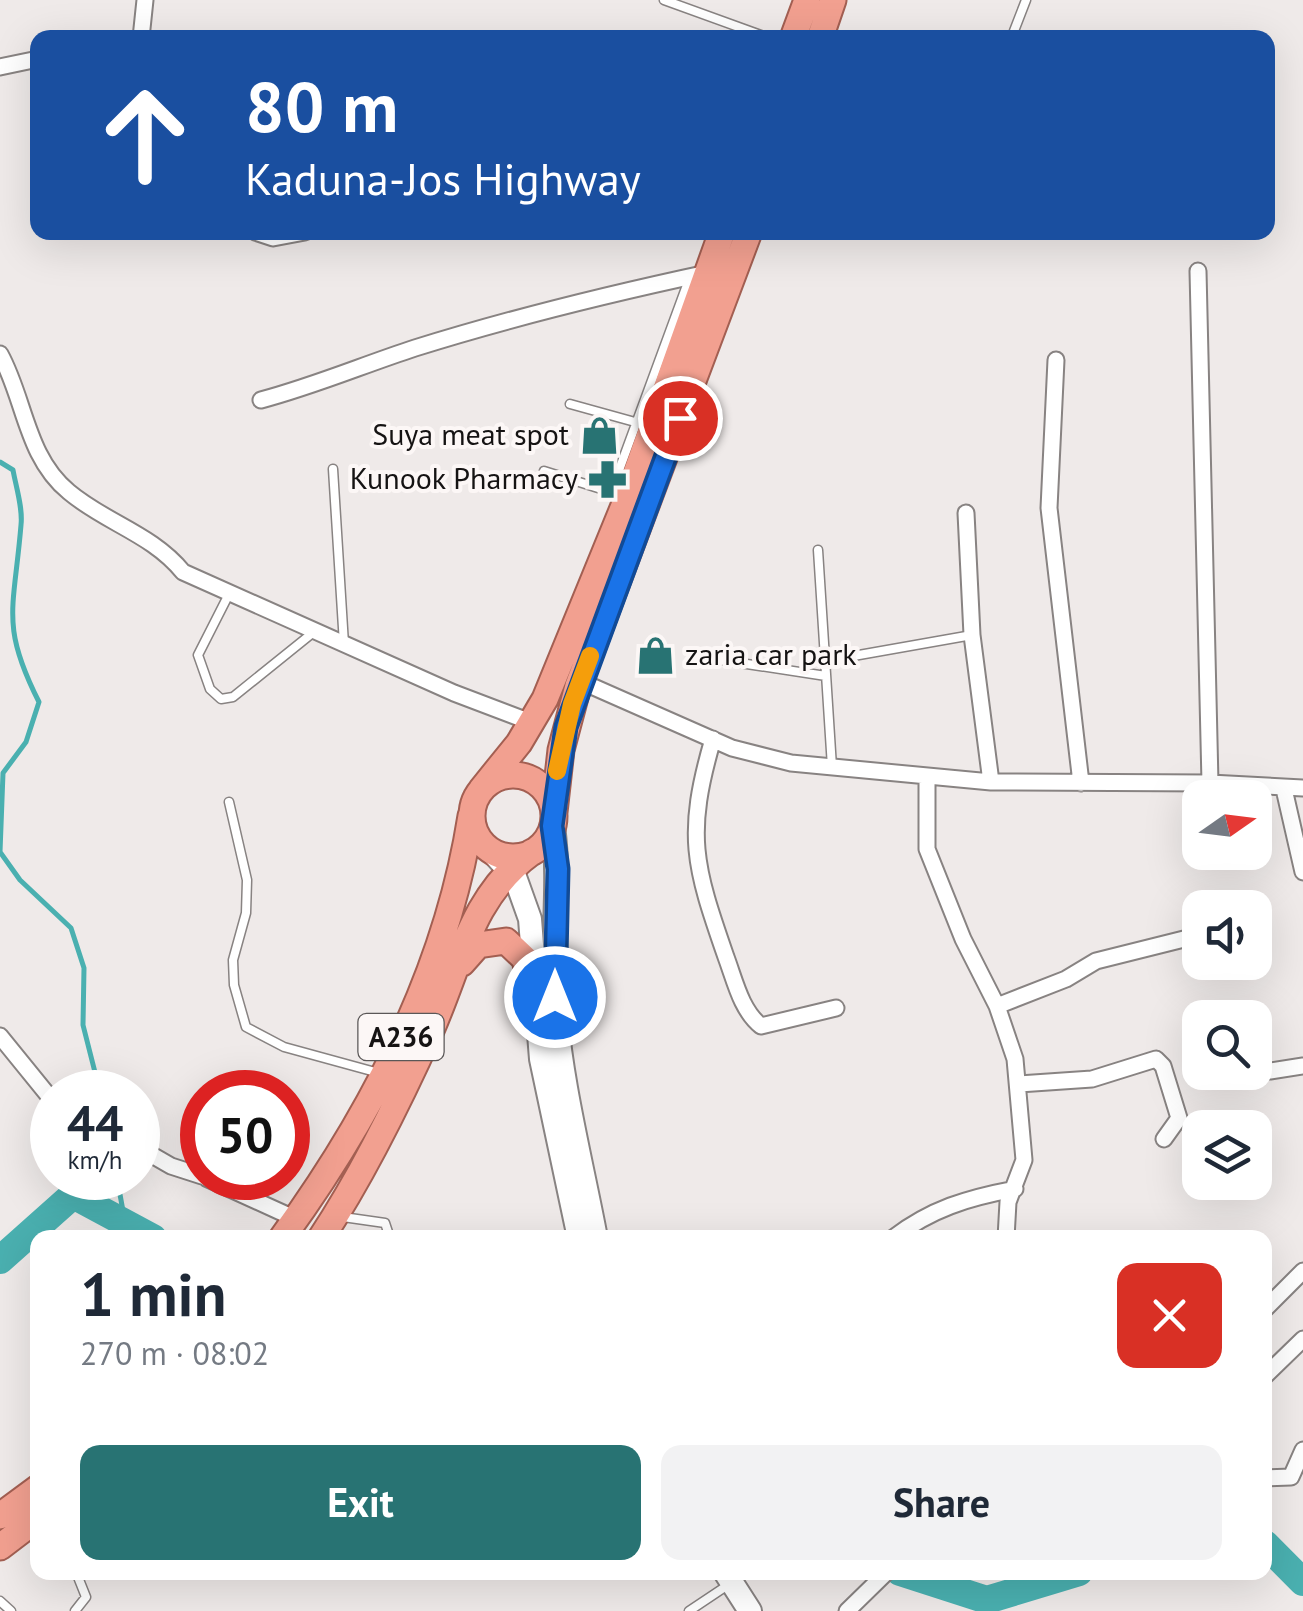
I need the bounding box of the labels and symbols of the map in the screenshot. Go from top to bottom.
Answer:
pin [638,376,723,461]
place label: Suya meat spot [372,414,569,453]
shop icon: Suya meat spot [578,414,620,456]
place label: Kunook Pharmacy [350,458,578,497]
pharmacy icon: Kunook Pharmacy [587,458,629,500]
shop icon: zaria car park [634,634,676,676]
place label: zaria car park [685,634,857,673]
north arrow [1182,780,1272,870]
position arrow [503,945,607,1049]
road number: A236 [358,1014,444,1060]
speed limit sign: 50 [180,1070,310,1200]

